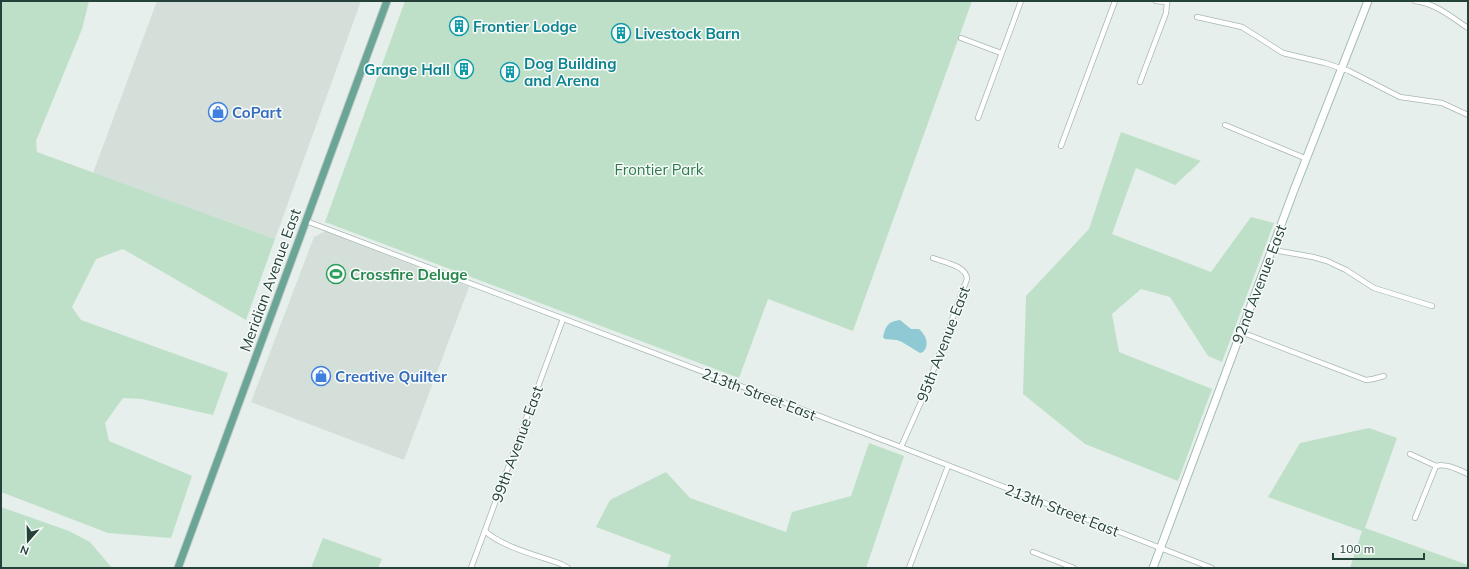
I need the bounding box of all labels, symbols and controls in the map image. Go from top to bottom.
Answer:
building icon: Frontier Lodge [448,15,470,37]
place label: Frontier Lodge [473,17,577,36]
building icon: Livestock Barn [610,22,632,44]
place label: Livestock Barn [635,24,740,43]
place label: Dog Building and Arena [524,54,616,90]
building icon: Grange Hall [453,58,475,80]
place label: Grange Hall [364,60,450,79]
building icon: Dog Building and Arena [499,61,521,83]
shop icon: CoPart [207,101,229,123]
place label: CoPart [232,103,282,122]
park label: Frontier Park [615,160,704,179]
street label: Meridian Avenue East [235,206,305,354]
street label: 92nd Avenue East [1228,222,1290,346]
sports icon: Crossfire Deluge [325,263,347,285]
place label: Crossfire Deluge [350,265,468,284]
street label: 95th Avenue East [912,283,974,405]
street label: 213th Street East [699,364,819,424]
shop icon: Creative Quilter [310,365,332,387]
place label: Creative Quilter [335,367,447,386]
street label: 99th Avenue East [487,383,547,505]
street label: 213th Street East [1002,480,1122,540]
north arrow [8,521,48,561]
scale bar [1333,535,1424,561]
text: 100 m [1339,541,1374,556]
text: N [18,542,31,558]

